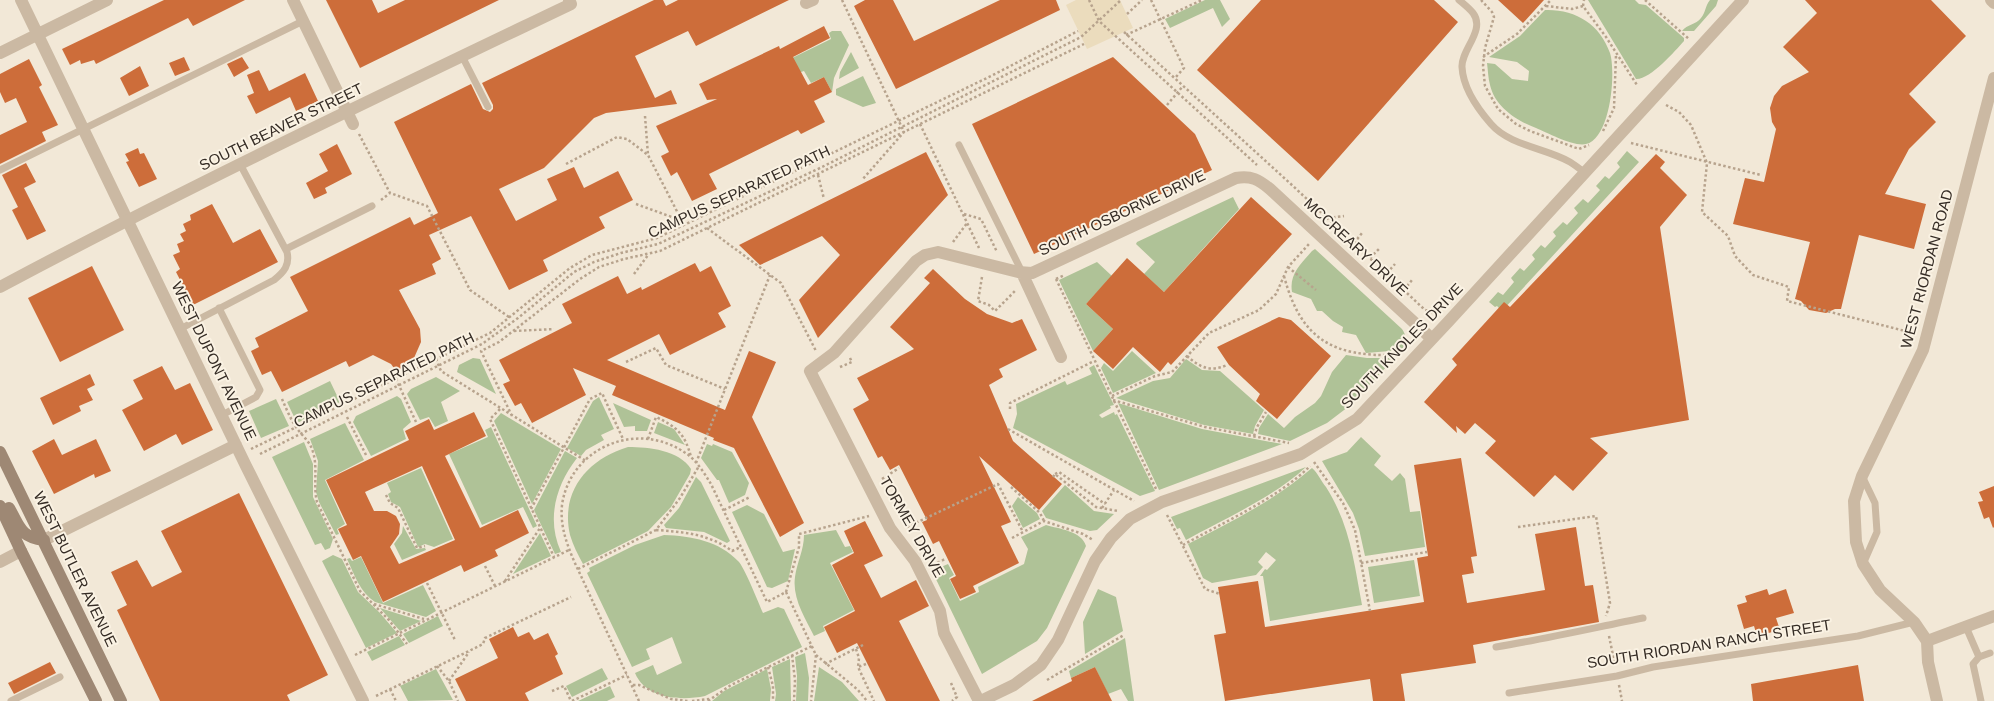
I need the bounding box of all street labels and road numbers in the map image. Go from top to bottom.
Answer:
street label: SOUTH BEAVER STREET [196,80,365,174]
street label: CAMPUS SEPARATED PATH [645,142,833,241]
street label: SOUTH OSBORNE DRIVE [1036,166,1208,259]
street label: WEST RIORDAN ROAD [1897,187,1956,350]
street label: MCCREARY DRIVE [1301,194,1412,299]
street label: WEST DUPONT AVENUE [169,279,260,443]
street label: SOUTH KNOLES DRIVE [1337,279,1466,412]
street label: CAMPUS SEPARATED PATH [291,328,477,431]
street label: TORMEY DRIVE [877,473,948,580]
street label: WEST BUTLER AVENUE [30,489,120,649]
street label: SOUTH RIORDAN RANCH STREET [1586,616,1832,671]

